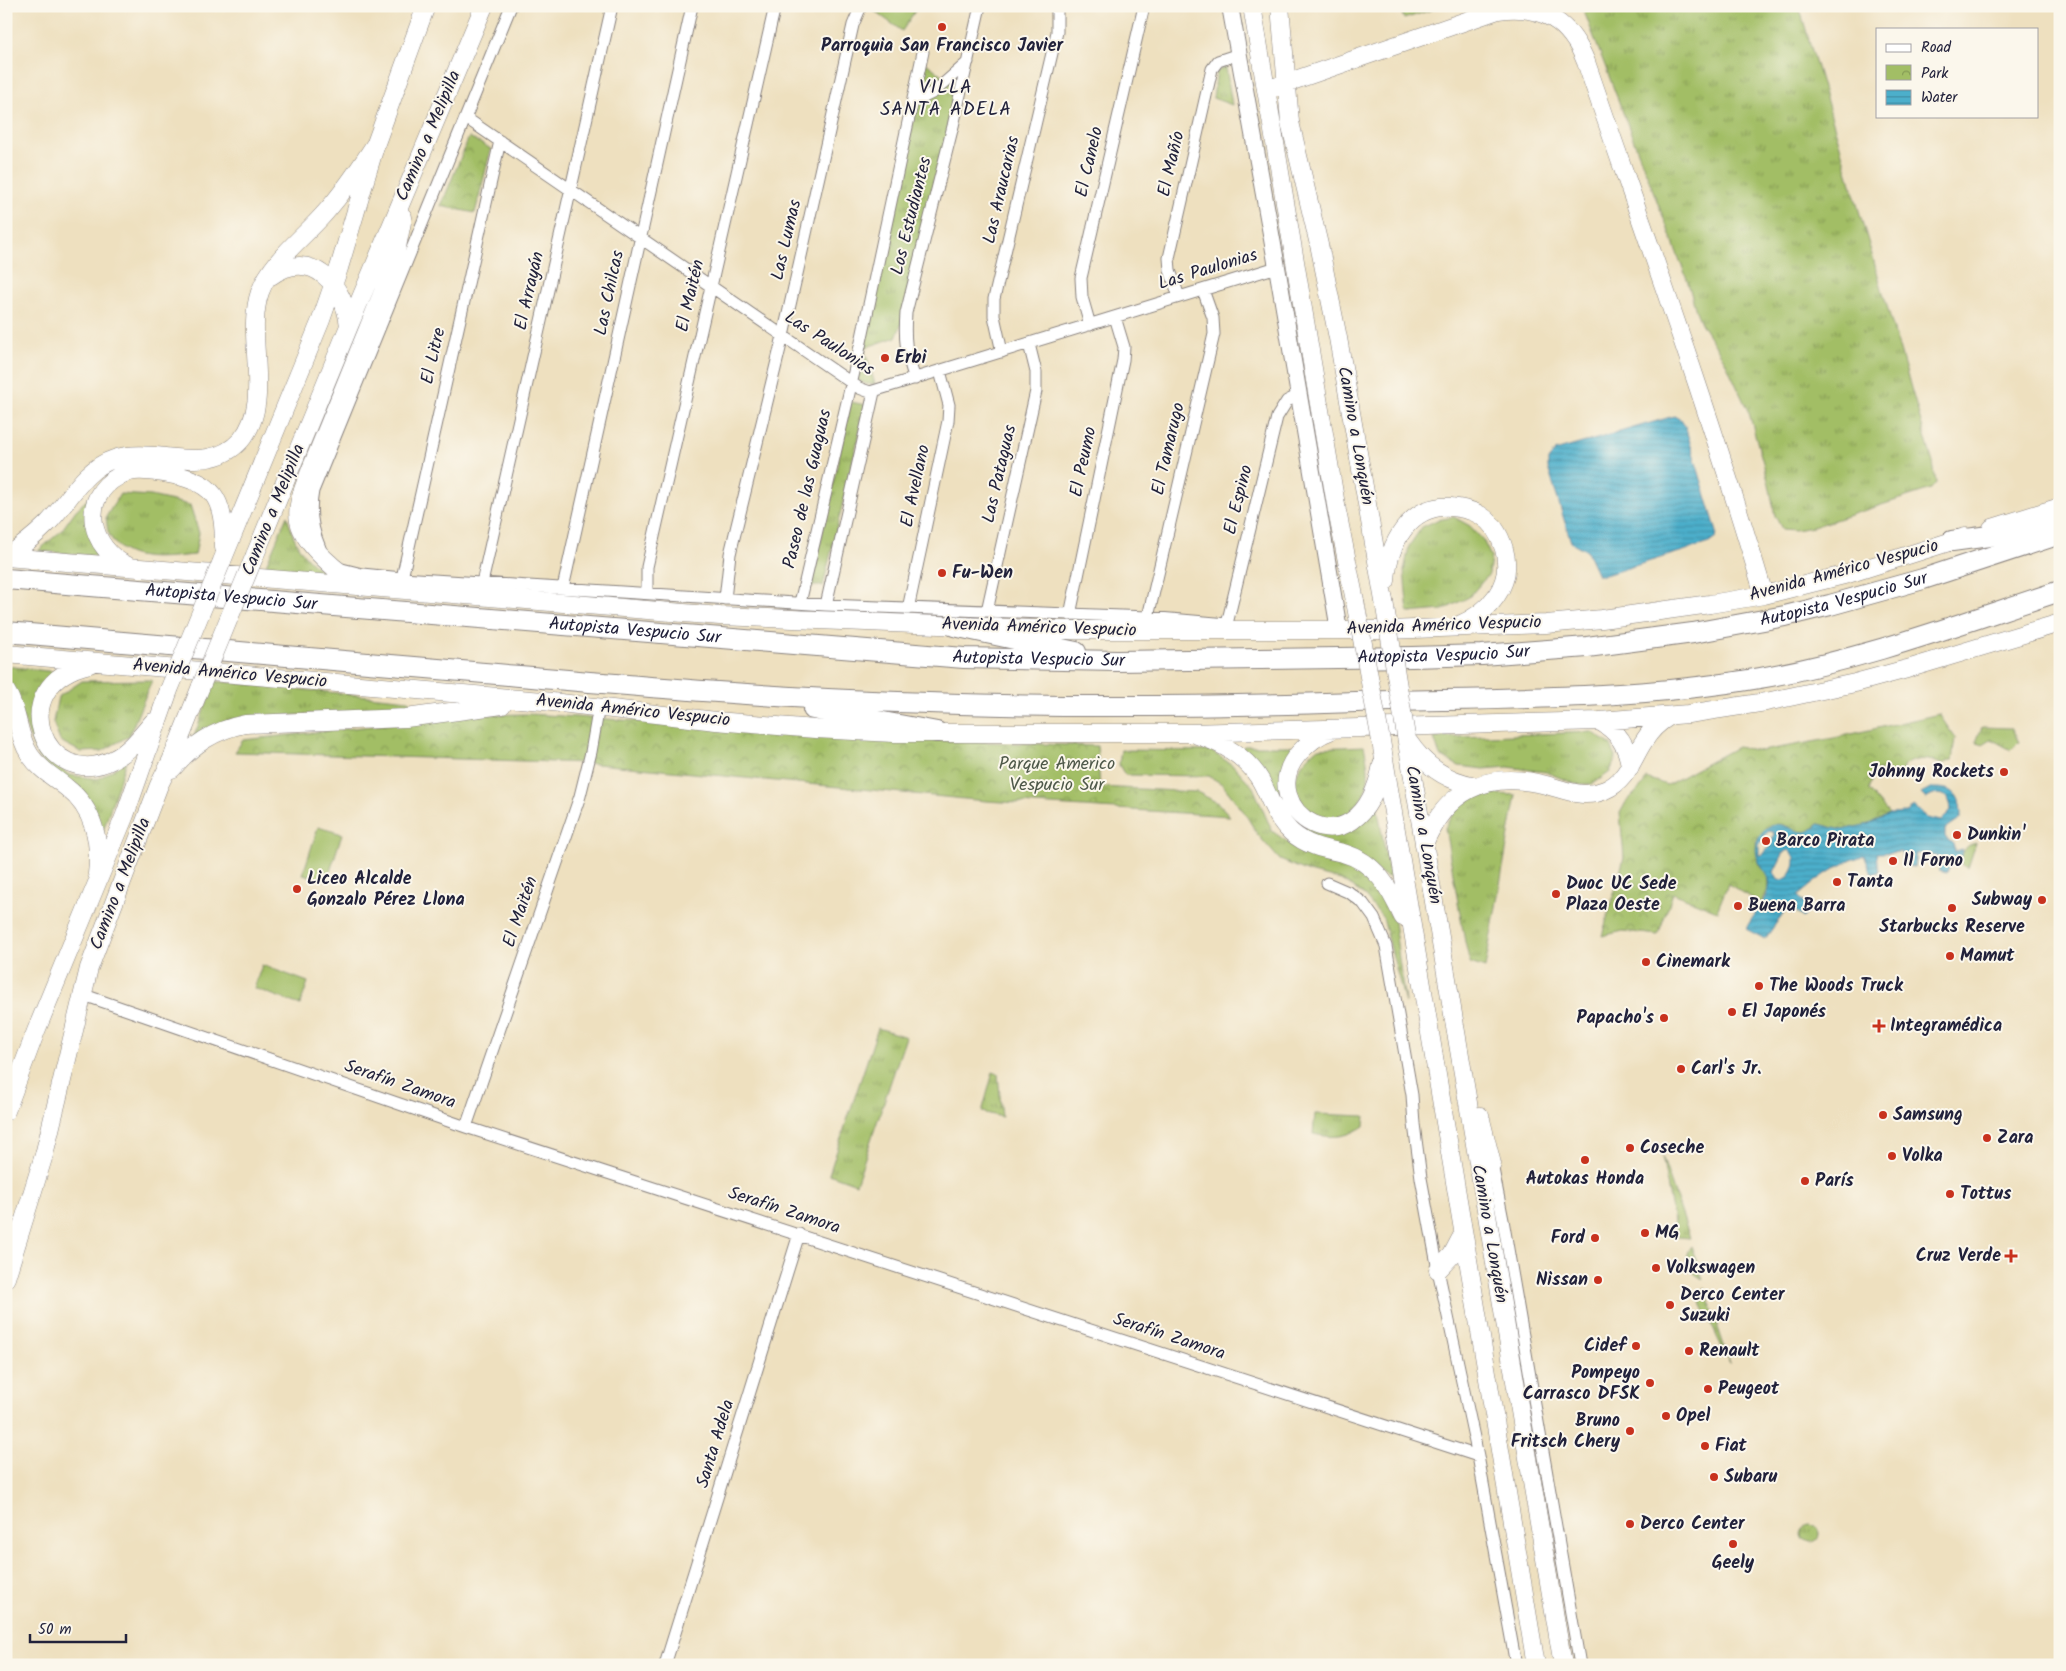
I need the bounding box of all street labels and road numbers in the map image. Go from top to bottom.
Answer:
street label: Camino a Melipilla [388,66,470,206]
street label: El Canelo [1068,124,1112,200]
street label: El Mañío [1150,128,1194,200]
street label: Las Araucarias [976,133,1029,247]
street label: Los Estudiantes [883,154,941,278]
street label: Las Lumas [764,196,810,283]
street label: Las Paulonias [1155,241,1262,299]
street label: Las Chilcas [587,247,633,338]
street label: El Arrayán [507,249,553,333]
street label: El Maitén [669,257,713,335]
street label: Las Paulonias [778,304,880,384]
street label: El Litre [413,325,455,387]
street label: Camino a Lonquén [1329,364,1381,508]
street label: El Tamarugo [1144,400,1194,498]
street label: Paseo de las Guaguas [776,406,841,572]
street label: Las Pataguas [975,422,1025,526]
street label: El Peumo [1062,424,1106,500]
street label: Camino a Melipilla [234,440,314,580]
street label: El Avellano [893,442,939,530]
street label: El Espino [1216,462,1262,538]
street label: Avenida Américo Vespucio [1746,532,1942,610]
street label: Autopista Vespucio Sur [1757,564,1933,635]
street label: Autopista Vespucio Sur [144,576,319,619]
street label: Avenida Américo Vespucio [1346,608,1542,644]
street label: Autopista Vespucio Sur [548,609,723,652]
street label: Avenida Américo Vespucio [941,610,1137,646]
street label: Autopista Vespucio Sur [1357,637,1532,672]
street label: Autopista Vespucio Sur [951,643,1126,676]
street label: Avenida Américo Vespucio [132,651,328,697]
street label: Avenida Américo Vespucio [535,686,731,736]
street label: Camino a Lonquén [1397,763,1449,907]
street label: Camino a Melipilla [82,814,160,954]
street label: El Maitén [495,873,547,951]
street label: Serafín Zamora [340,1052,460,1118]
street label: Camino a Lonquén [1463,1162,1515,1306]
street label: Serafín Zamora [724,1179,844,1243]
street label: Serafín Zamora [1109,1305,1229,1369]
street label: Santa Adela [689,1396,743,1492]

